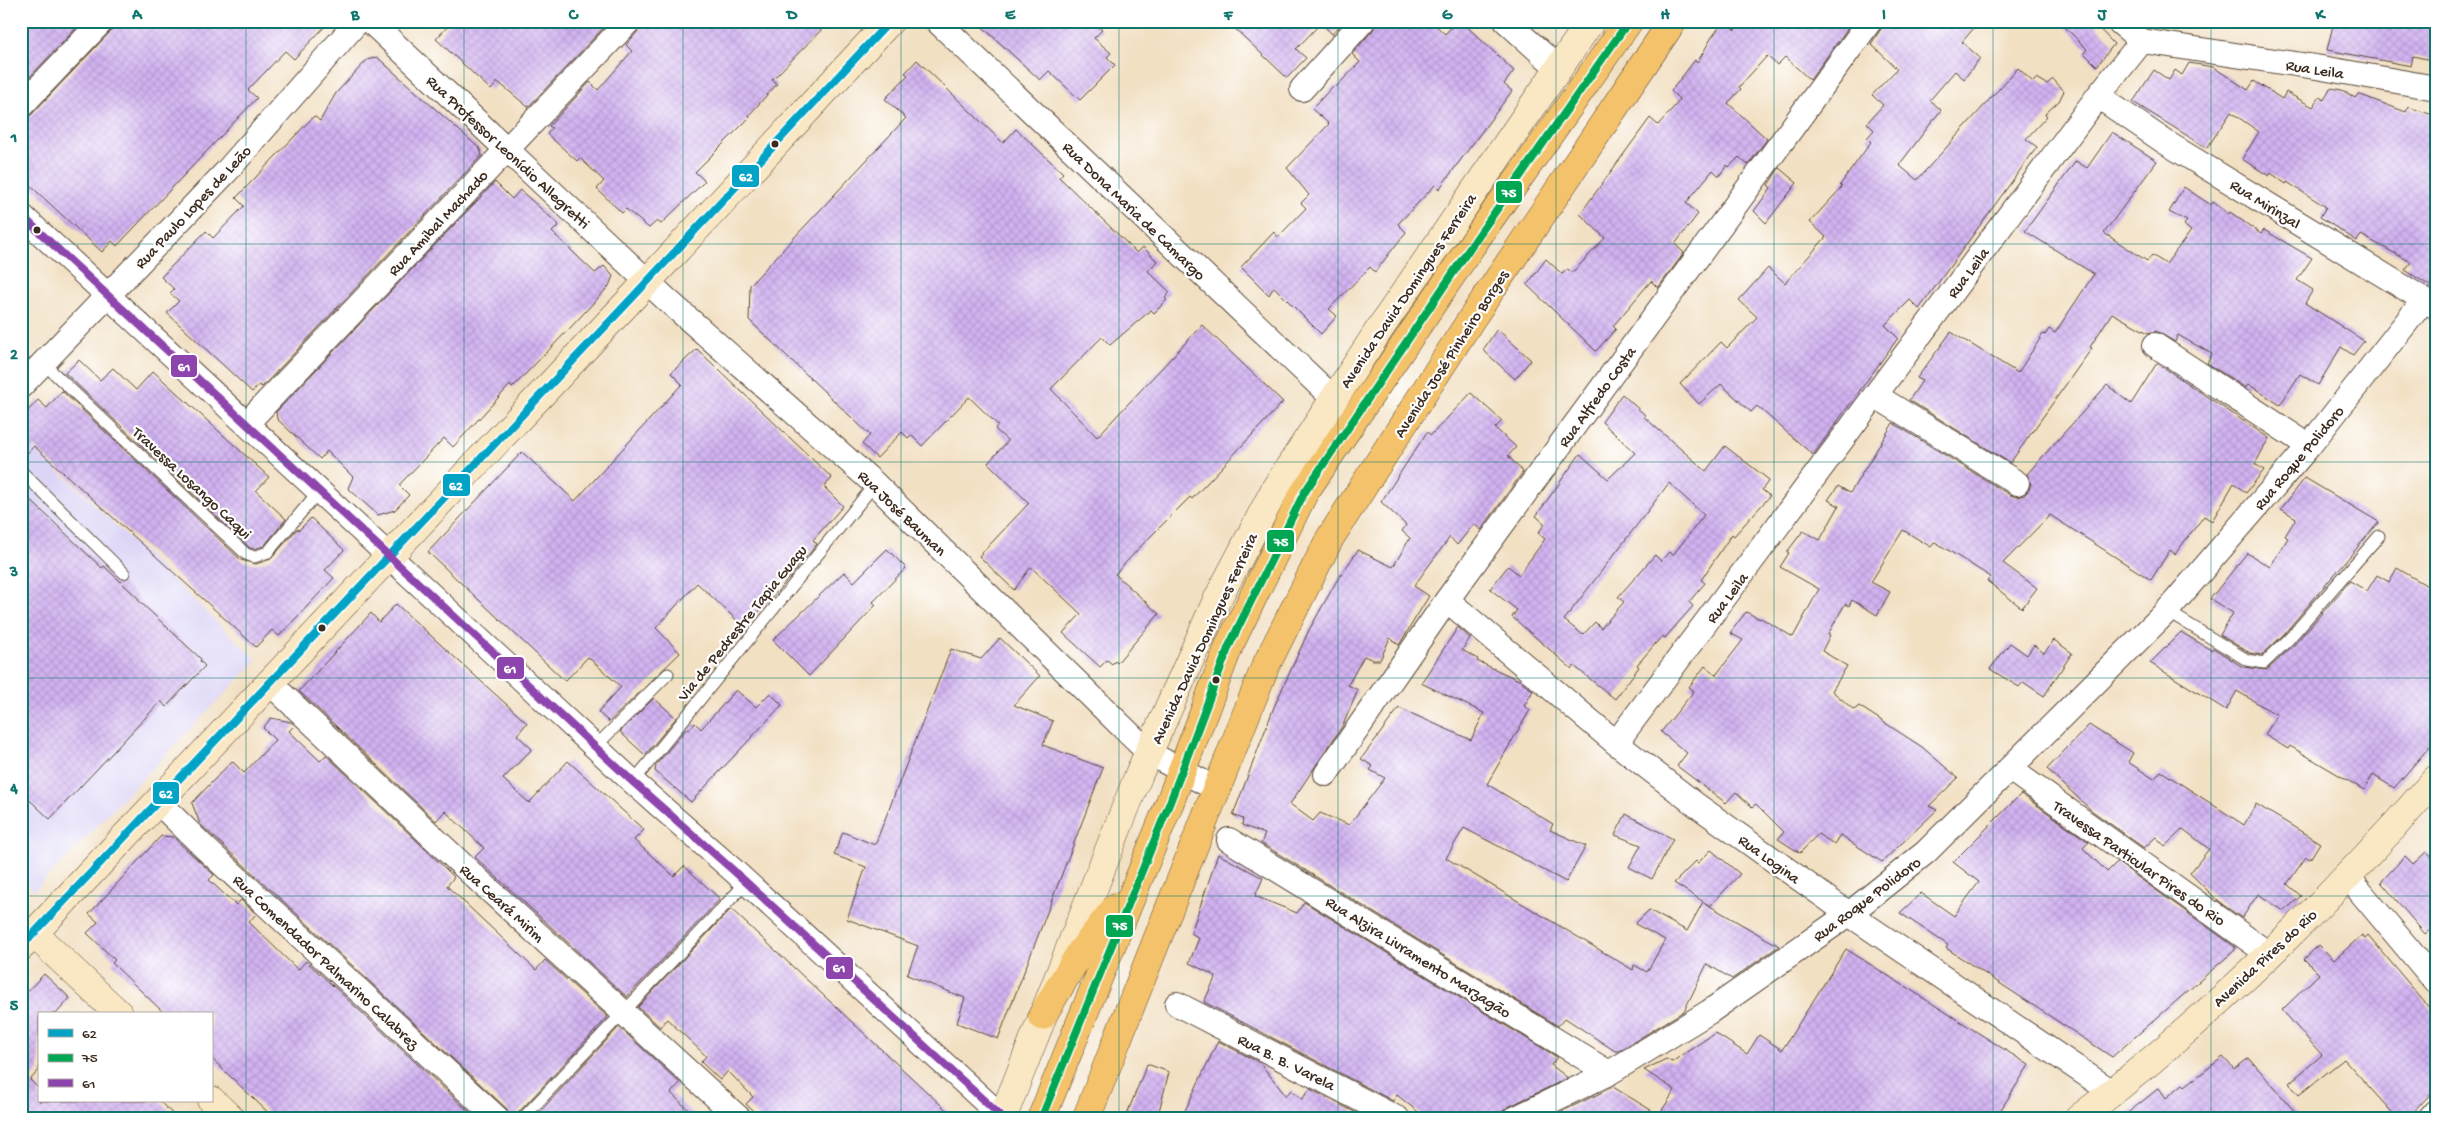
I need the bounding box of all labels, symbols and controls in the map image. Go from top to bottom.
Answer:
text: A [131,7,143,26]
text: B [350,7,360,26]
text: C [568,7,579,26]
text: D [785,7,798,26]
text: E [1005,7,1016,26]
text: F [1223,7,1234,26]
text: G [1442,7,1453,26]
text: H [1660,7,1670,26]
text: I [1882,7,1886,26]
text: J [2097,7,2108,26]
text: K [2315,7,2327,26]
street label: Rua Leila [2284,57,2346,86]
street label: Rua Professor Leonídio Allegretti [421,73,592,234]
text: 1 [10,130,17,149]
unlabelled marker [770,139,780,149]
street label: Rua Dona Maria de Camargo [1057,139,1208,286]
street label: Rua Paulo Lopes de Leão [132,143,257,274]
line badge: 62 [731,164,760,188]
street label: Rua Amibal Machado [386,167,494,281]
text: 62 [739,170,753,187]
street label: Rua Mirinzal [2225,177,2303,235]
line badge: 75 [1495,180,1523,204]
text: 75 [1501,186,1517,203]
street label: Avenida David Domingues Ferreira [1338,190,1483,393]
unlabelled marker [32,225,42,235]
street label: Rua Leila [1945,244,1996,303]
street label: Avenida José Pinheiro Borges [1392,267,1515,442]
street label: Rua Alfredo Costa [1556,343,1642,452]
text: 2 [10,347,18,366]
line badge: 61 [170,354,198,378]
text: 61 [178,360,191,377]
street label: Rua Roque Polidoro [2252,403,2350,515]
street label: Travessa Losango Caqui [126,424,254,545]
street label: Rua José Bauman [852,467,949,562]
line badge: 62 [442,473,471,497]
text: 62 [449,479,463,496]
line badge: 75 [1266,529,1295,553]
street label: Avenida David Domingues Ferreira [1149,530,1264,748]
text: 75 [1273,535,1289,552]
street label: Via de Pedrestre Tapia Guaçu [674,542,813,707]
text: 3 [9,564,18,583]
street label: Rua Leila [1704,569,1755,628]
unlabelled marker [317,623,327,633]
line badge: 61 [496,656,525,680]
text: 61 [504,662,517,679]
unlabelled marker [1211,675,1221,685]
text: 4 [9,781,18,800]
line badge: 62 [152,781,180,805]
text: 62 [159,787,173,804]
street label: Travessa Particular Pires do Rio [2047,797,2228,932]
street label: Rua Logina [1733,832,1803,890]
street label: Rua Roque Polidoro [1810,854,1926,948]
street label: Rua Ceará Mirim [454,861,548,948]
street label: Rua Comendador Palmarino Calabrez [228,872,422,1056]
street label: Rua Alzira Livramento Marzagão [1321,894,1513,1024]
street label: Avenida Pires do Rio [2210,906,2322,1013]
line badge: 75 [1105,914,1134,938]
text: 75 [1112,919,1128,936]
line badge: 61 [825,956,854,980]
text: 61 [833,961,846,978]
text: 5 [10,998,19,1017]
legend [38,1012,212,1102]
text: 62 [82,1026,97,1044]
street label: Rua B. B. Varela [1234,1031,1338,1097]
text: 75 [81,1050,98,1068]
text: 61 [82,1076,96,1094]

